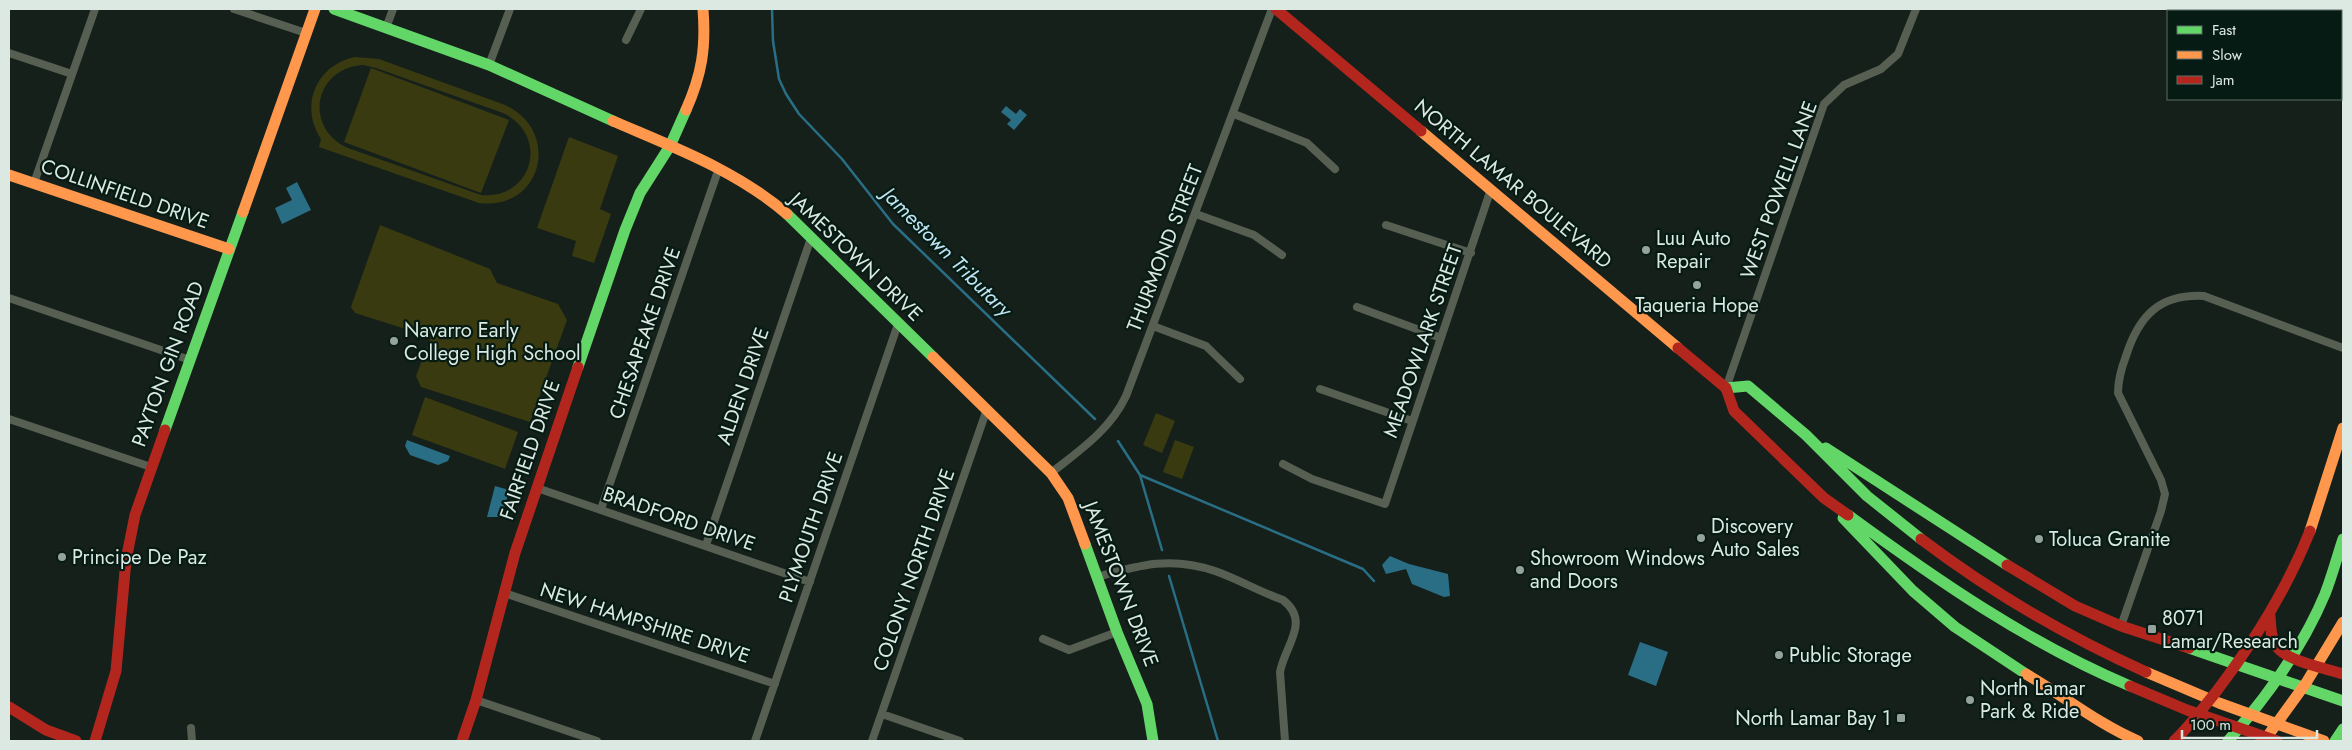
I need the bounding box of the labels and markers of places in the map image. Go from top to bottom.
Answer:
place label: Luu Auto Repair [1656,224,1731,276]
marker: Luu Auto Repair [1640,244,1652,256]
marker: Taqueria Hope [1691,279,1703,291]
place label: Taqueria Hope [1635,291,1759,320]
place label: Navarro Early College High School [404,316,581,368]
marker: Navarro Early College High School [388,335,400,347]
place label: Discovery Auto Sales [1711,512,1800,564]
place label: Toluca Granite [2049,525,2170,554]
marker: Discovery Auto Sales [1695,532,1707,544]
marker: Toluca Granite [2033,533,2045,545]
place label: Principe De Paz [72,543,207,572]
place label: Showroom Windows and Doors [1530,544,1705,596]
marker: Principe De Paz [56,551,68,563]
marker: Showroom Windows and Doors [1514,564,1526,576]
place label: 8071 Lamar/Research [2162,604,2298,656]
marker: 8071 Lamar/Research [2146,623,2158,635]
place label: Public Storage [1789,641,1912,670]
marker: Public Storage [1773,649,1785,661]
place label: North Lamar Park & Ride [1980,674,2085,726]
marker: North Lamar Park & Ride [1964,694,1976,706]
place label: North Lamar Bay 1 [1735,704,1891,733]
marker: North Lamar Bay 1 [1895,712,1907,724]

